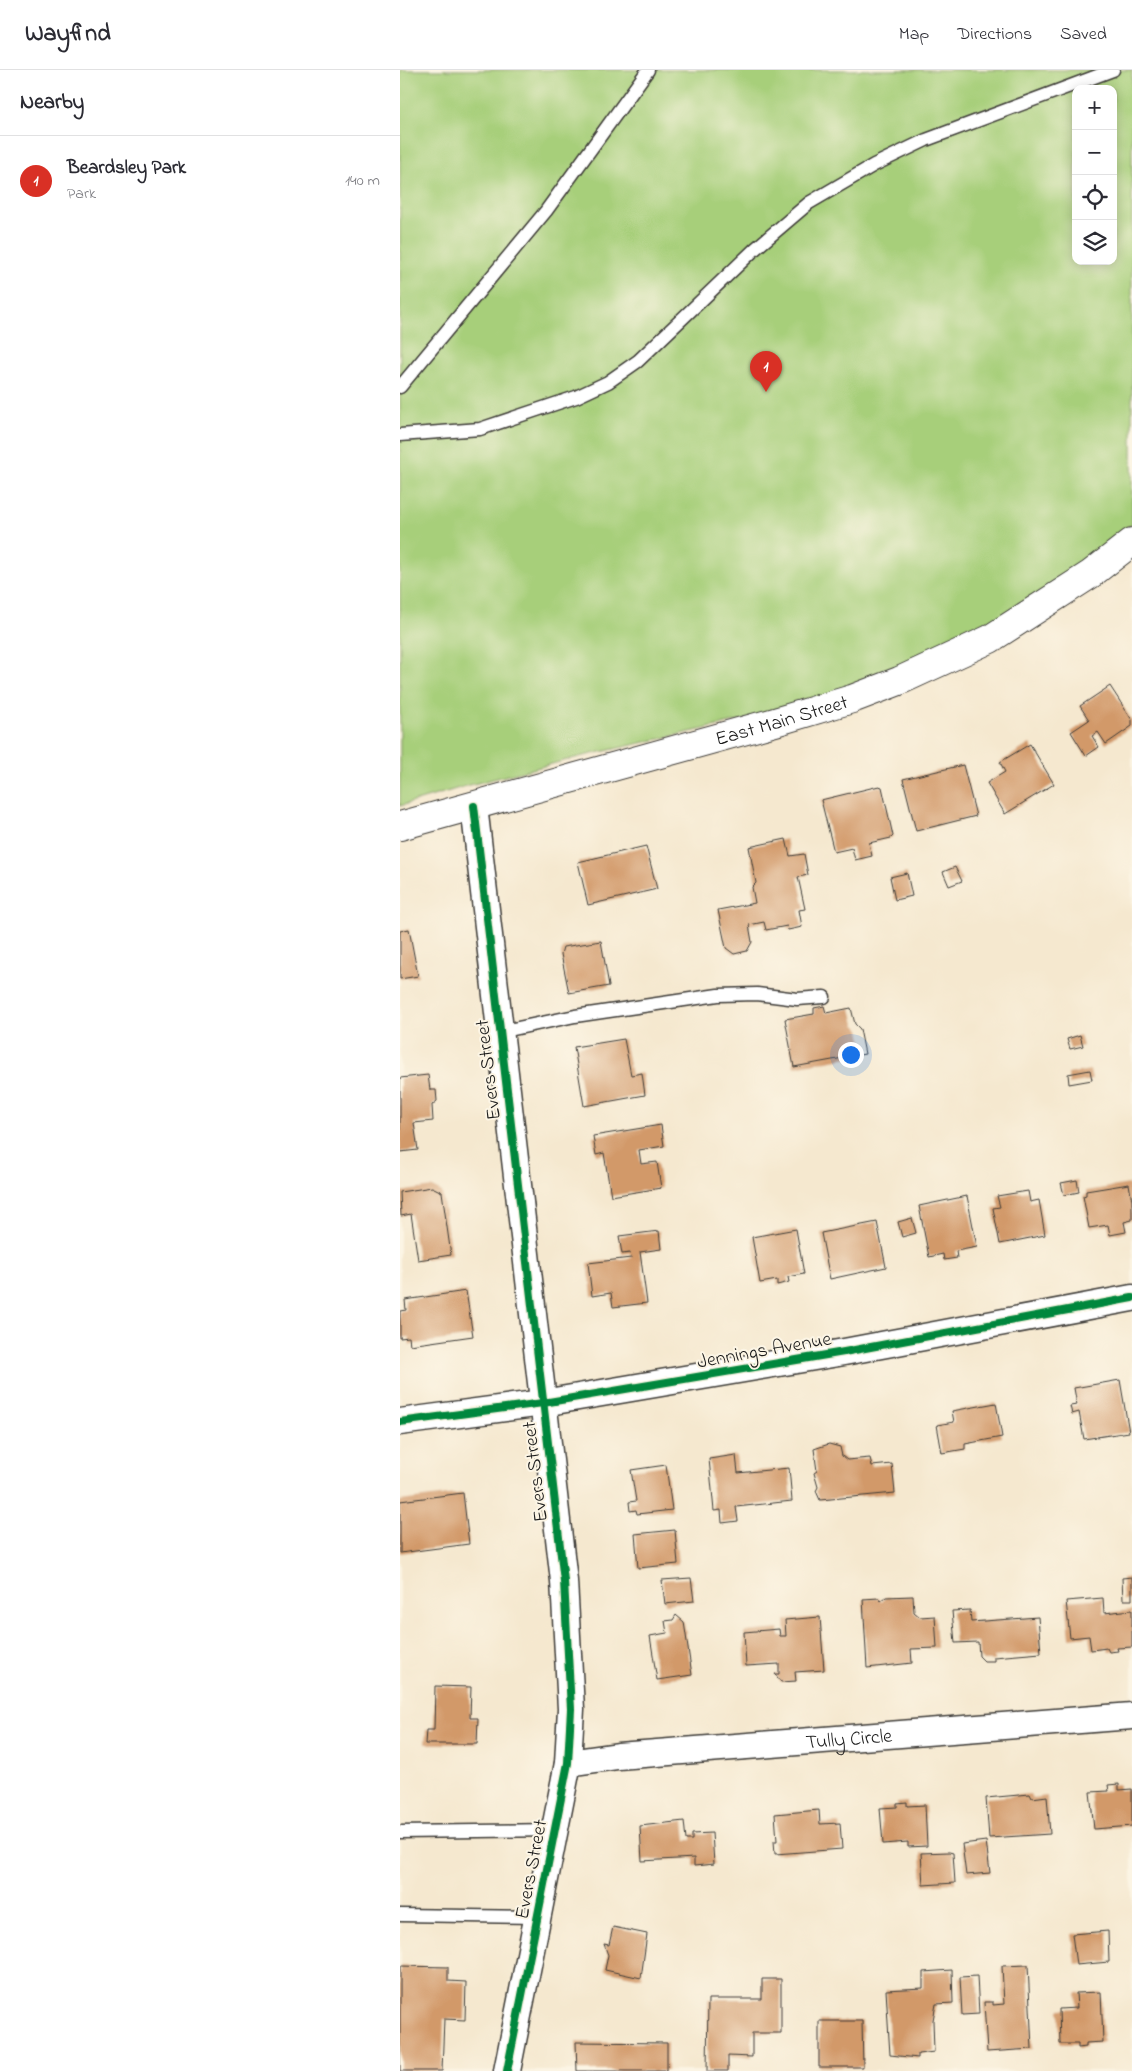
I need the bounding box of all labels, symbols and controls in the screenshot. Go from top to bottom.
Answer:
text: Wayfind [25,17,111,52]
text: Map [899,22,929,48]
text: Directions [957,22,1032,48]
text: Saved [1060,22,1107,48]
map controls [1072,85,1117,265]
button: + [1072,85,1117,130]
text: Nearby [20,88,84,118]
button: − [1072,130,1117,175]
text: Beardsley Park [67,155,186,182]
text: 1 [33,169,39,193]
text: 140 m [345,169,380,193]
button: locate [1072,175,1117,220]
text: Park [67,182,96,206]
button: layers [1072,220,1117,265]
pin: 1 [750,351,782,392]
street label: East Main Street [713,689,852,755]
street label: Evers Street [469,1017,510,1122]
your location [838,1042,864,1068]
street label: Jennings Avenue [695,1325,834,1379]
street label: Evers Street [516,1419,557,1524]
street label: Tully Circle [805,1723,893,1758]
street label: Evers Street [509,1817,556,1922]

